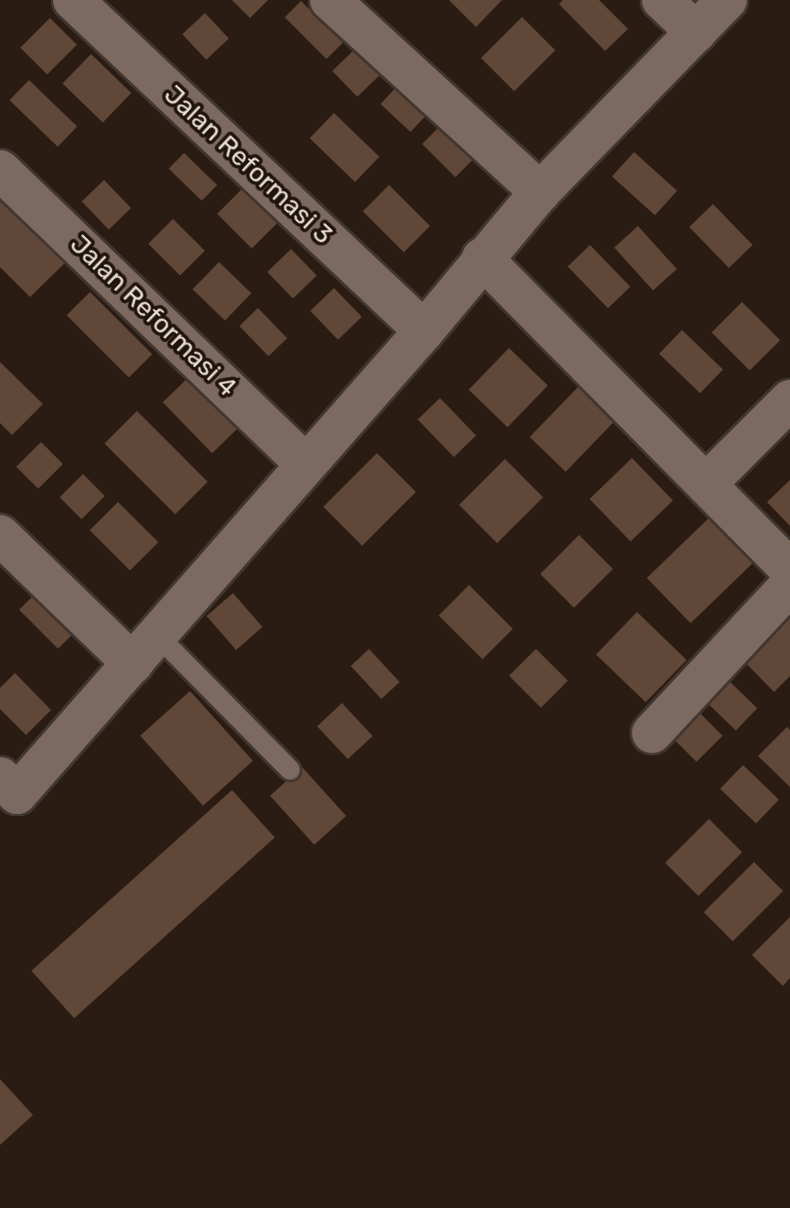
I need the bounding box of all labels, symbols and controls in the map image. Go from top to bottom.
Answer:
street label: Jalan Reformasi 3 [157,79,339,251]
street label: Jalan Reformasi 4 [63,229,243,403]

